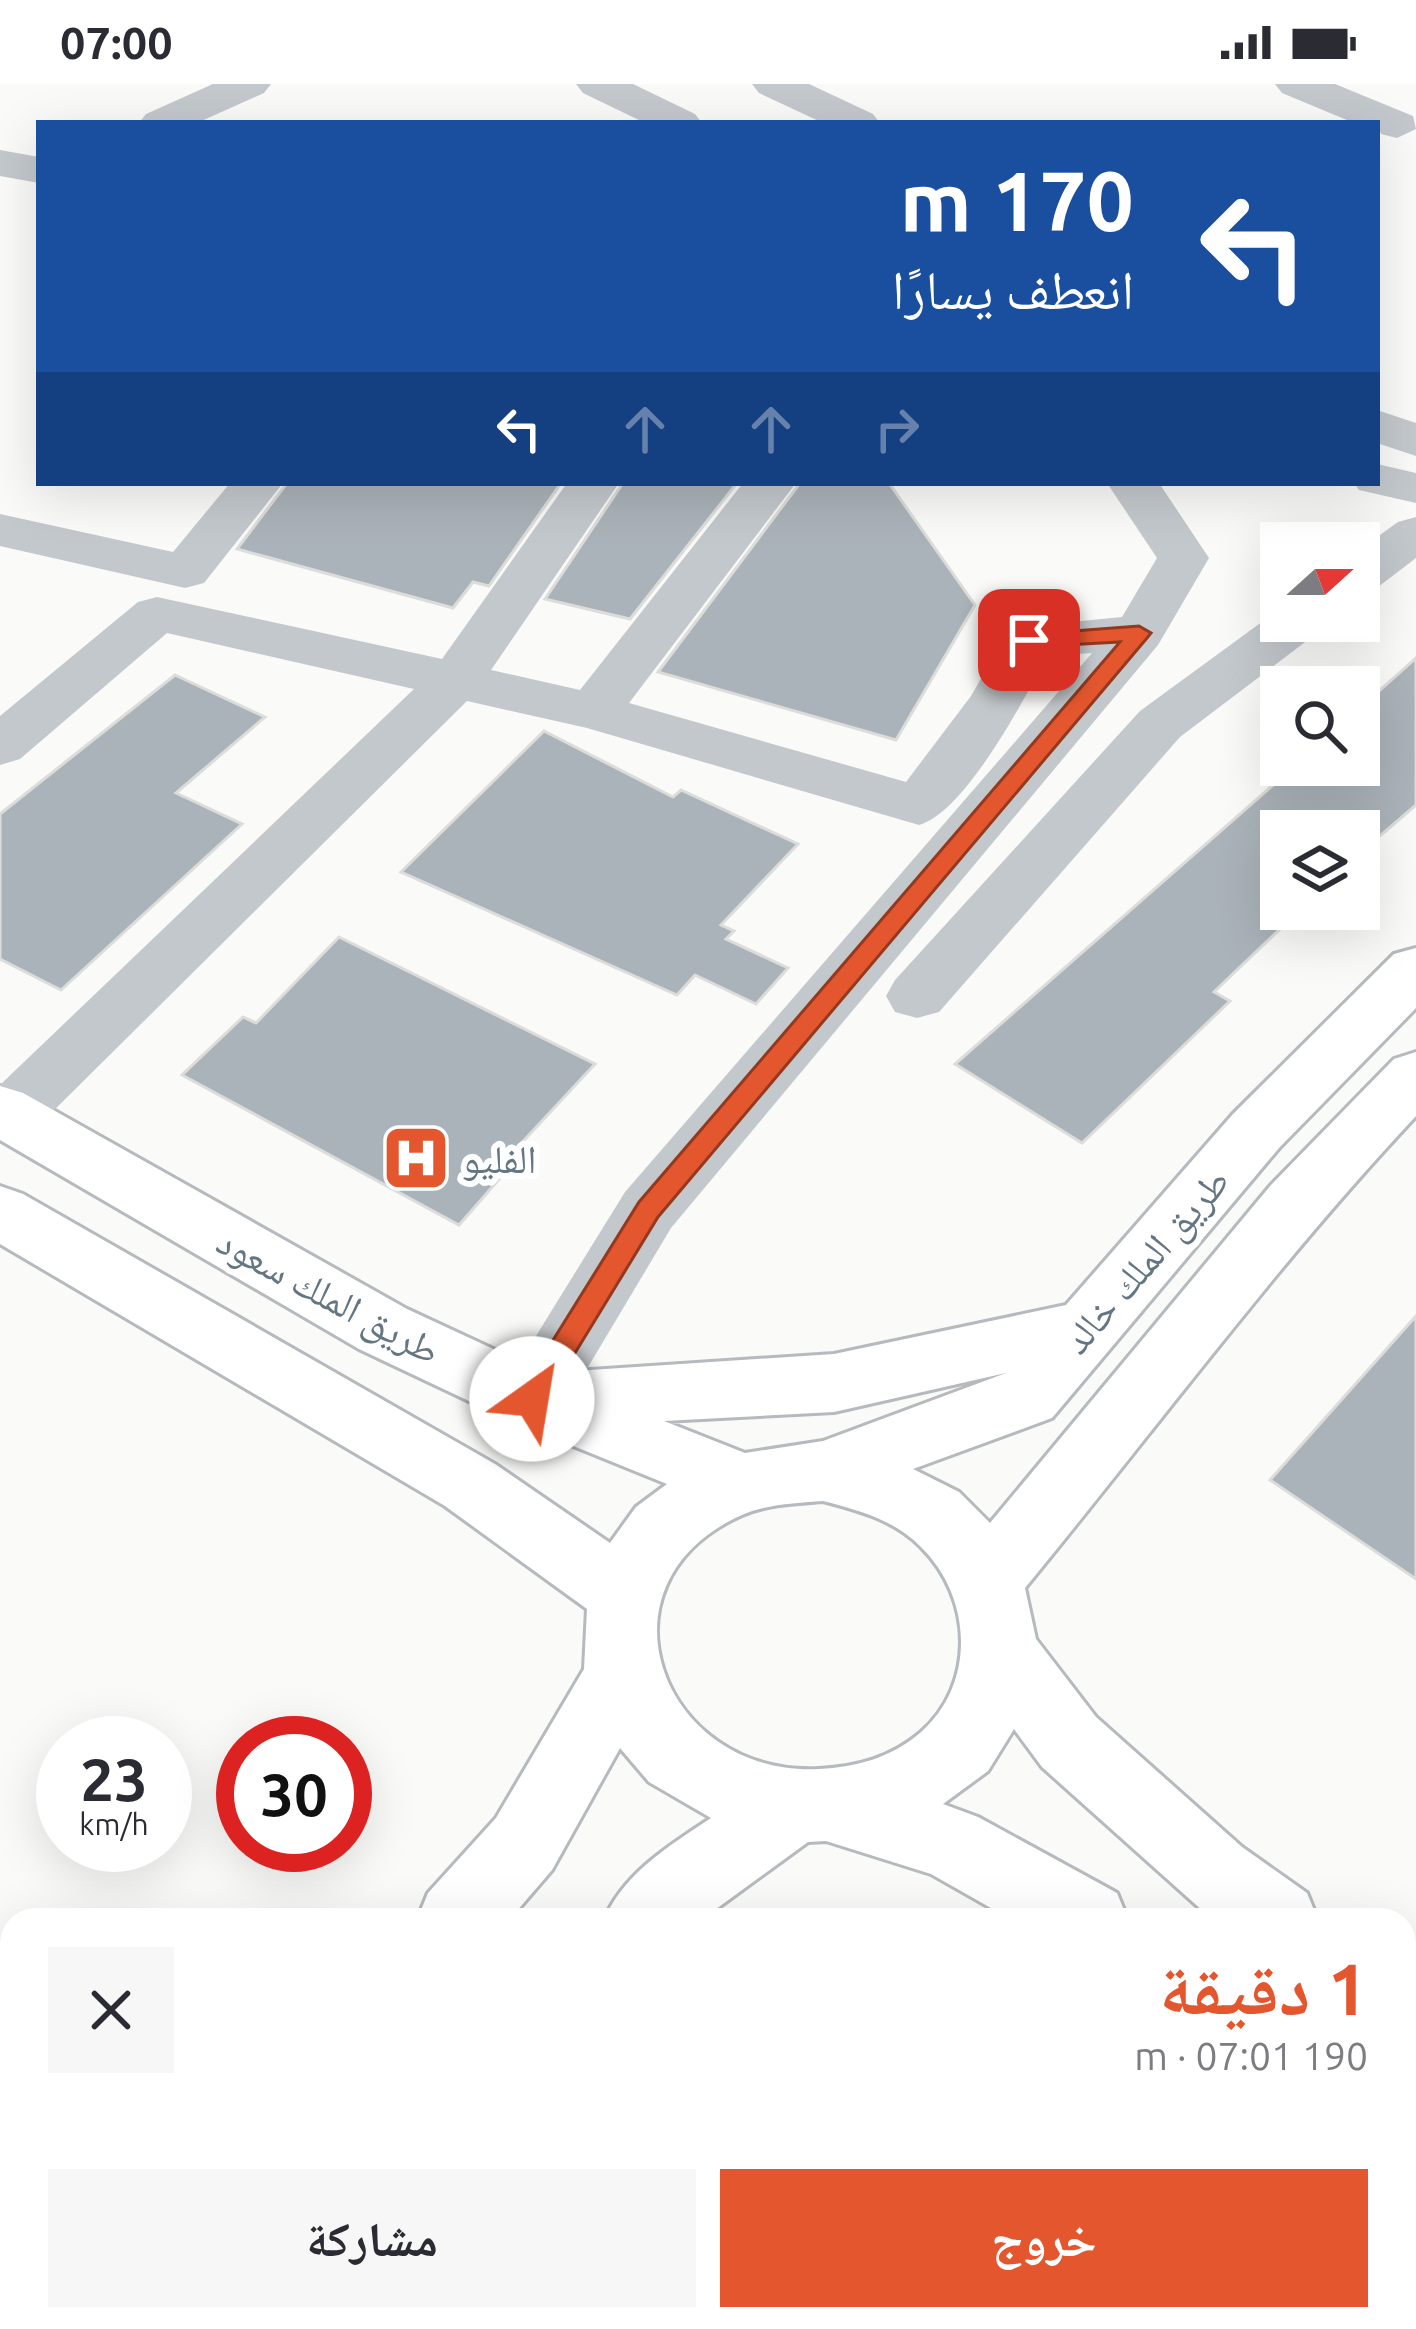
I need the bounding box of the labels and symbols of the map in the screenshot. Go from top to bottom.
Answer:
north arrow [1260,522,1380,642]
pin [978,589,1080,691]
hospital icon: الفليو [381,1123,451,1193]
place label: الفليو [462,1137,537,1181]
street label: طريق الملك خالد [1053,1159,1240,1364]
street label: طريق الملك سعود [208,1218,448,1375]
position arrow [469,1336,595,1462]
speed limit sign: 30 [216,1716,372,1872]

